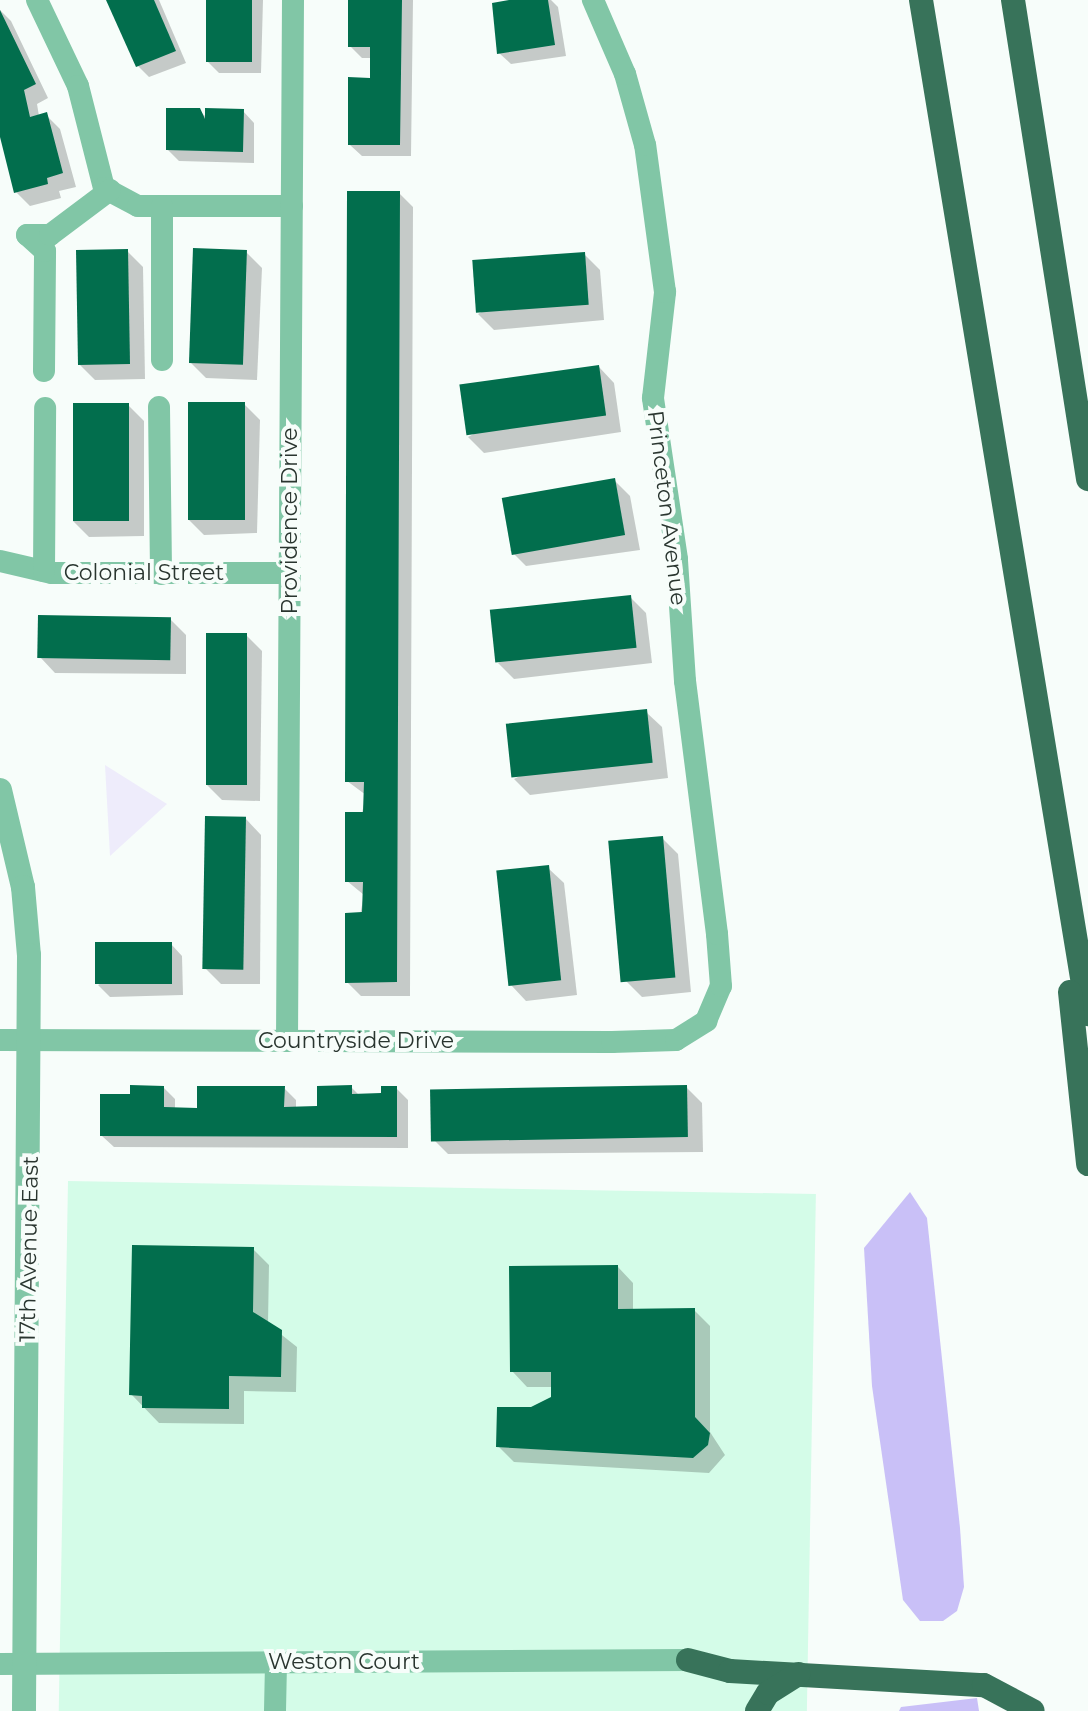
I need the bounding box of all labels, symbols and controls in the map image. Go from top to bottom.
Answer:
street label: Princeton Avenue [642,409,692,607]
street label: Providence Drive [277,427,303,615]
street label: Colonial Street [64,560,224,586]
street label: Countryside Drive [258,1028,454,1054]
street label: 17th Avenue East [14,1156,44,1342]
street label: Weston Court [268,1649,420,1675]

